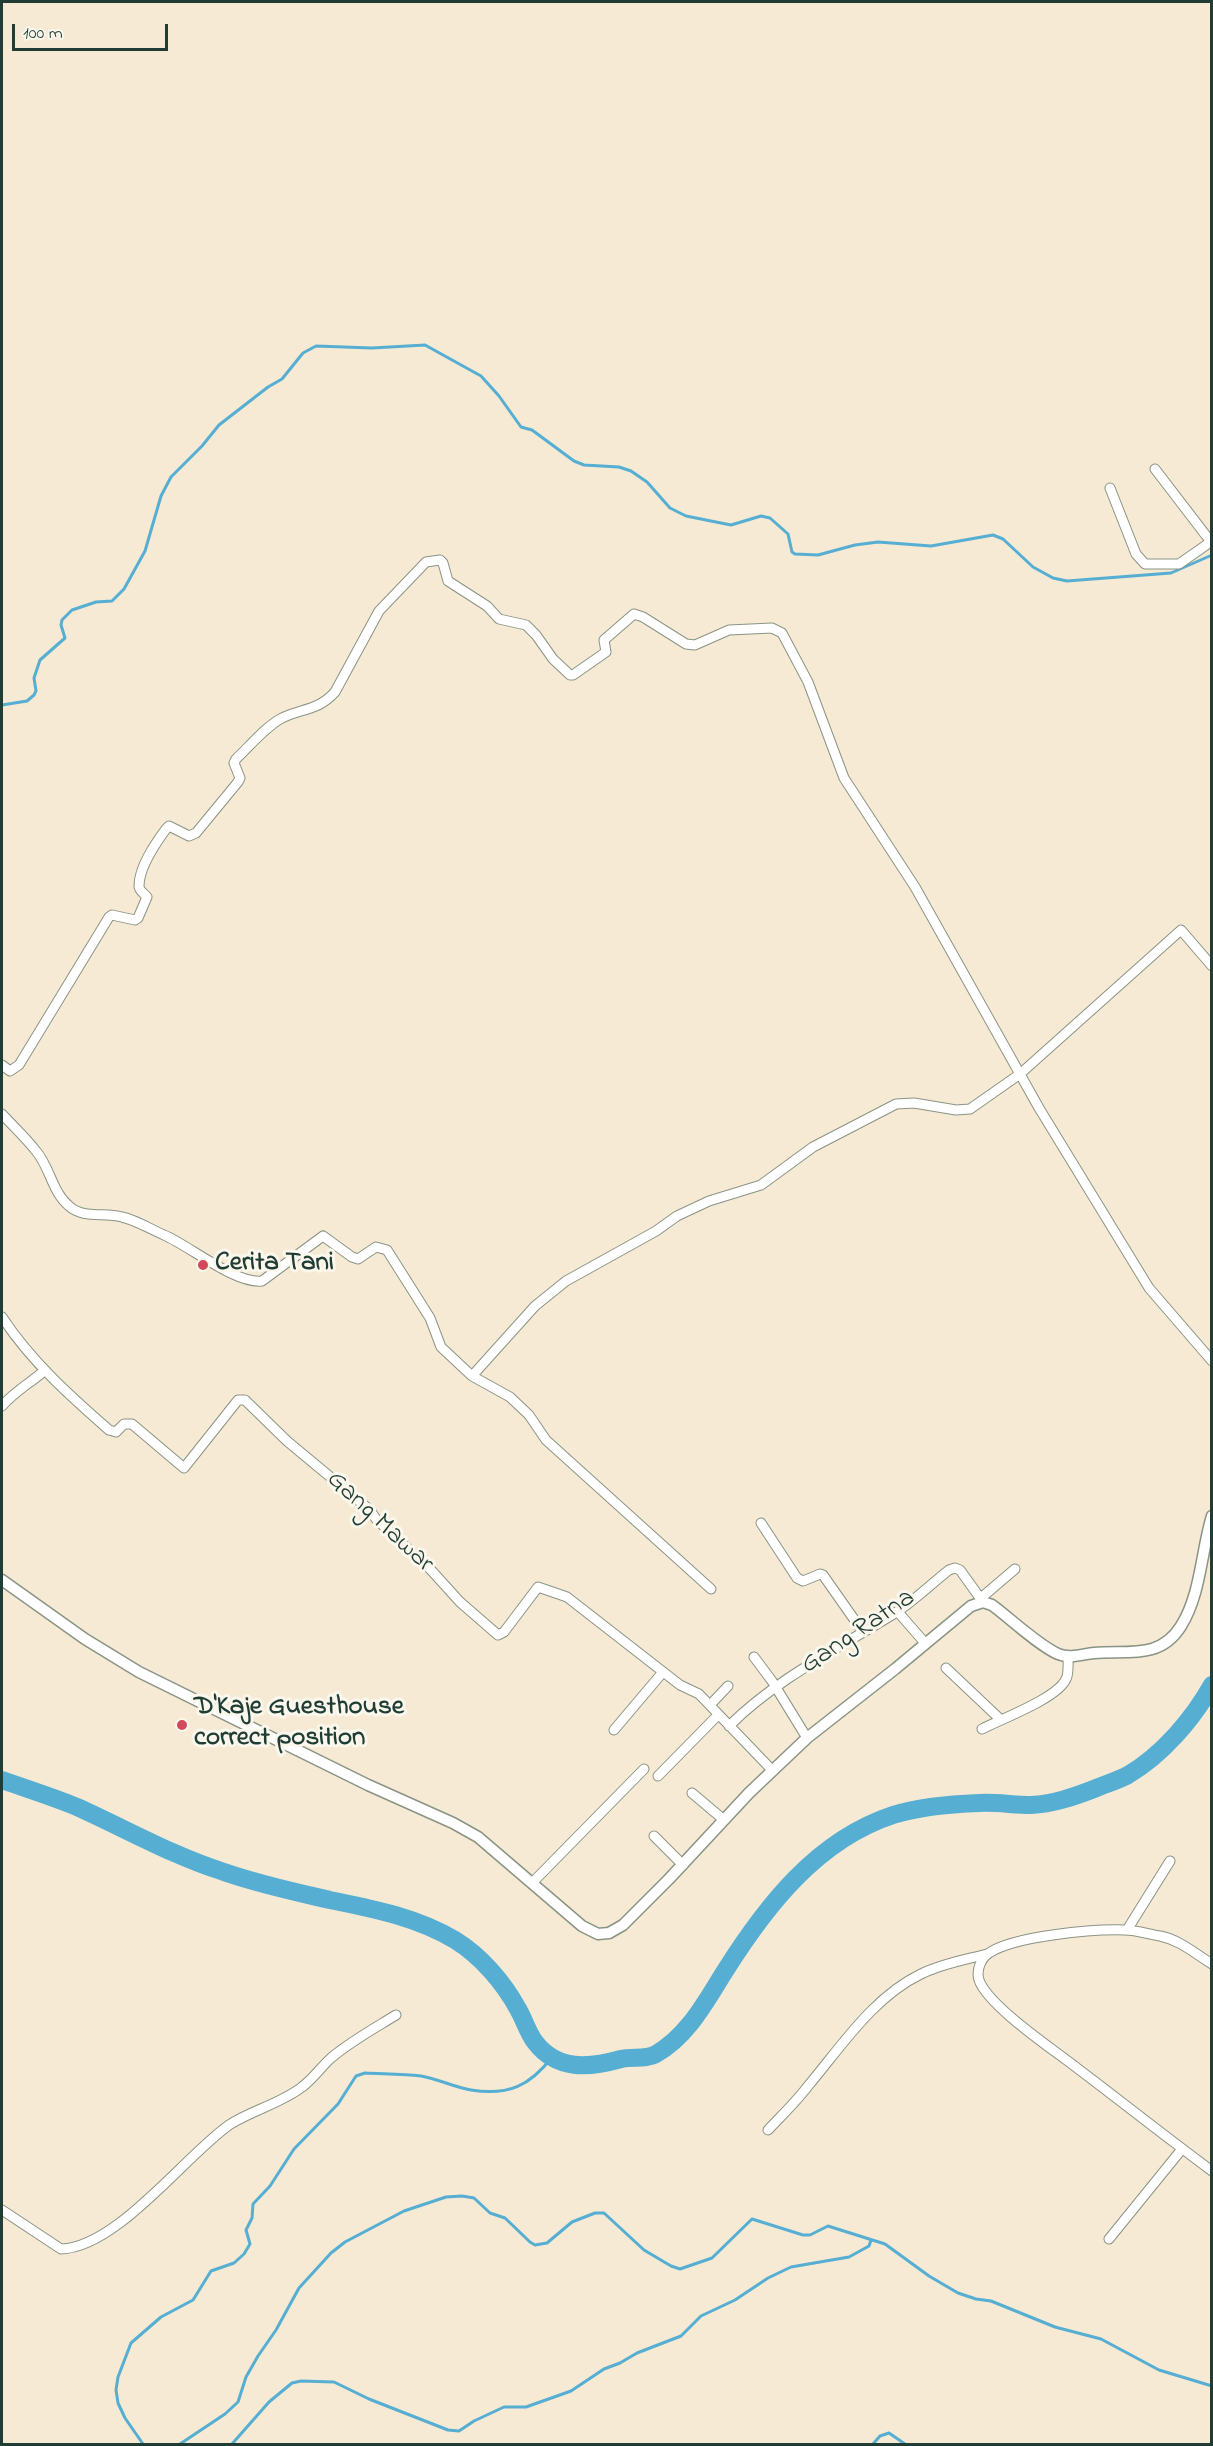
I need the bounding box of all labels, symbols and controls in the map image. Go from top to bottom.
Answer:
scale bar [15,12,171,50]
text: 100 m [23,21,63,47]
place label: Cerita Tani [215,1249,334,1281]
marker: Cerita Tani [196,1258,210,1272]
street label: Gang Mawar [318,1465,440,1581]
street label: Gang Ratna [796,1583,922,1683]
place label: D'Kaje Guesthouse correct position [194,1693,404,1756]
marker: D'Kaje Guesthouse correct position [175,1718,189,1732]

